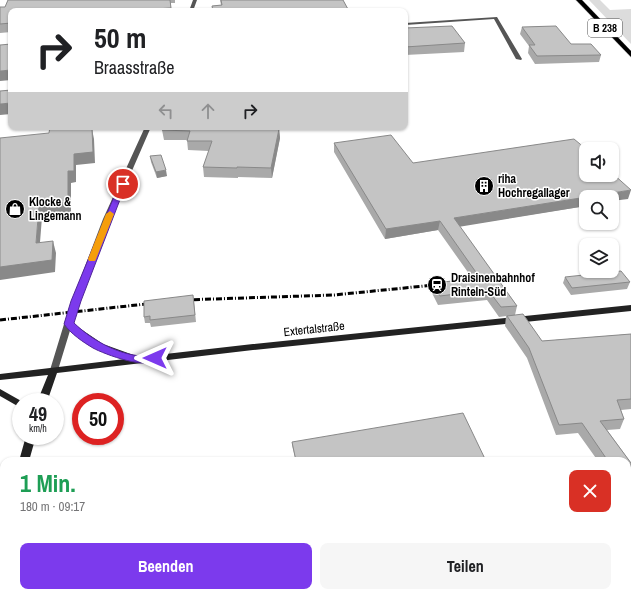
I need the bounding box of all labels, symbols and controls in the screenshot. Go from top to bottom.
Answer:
text: 50 m [94,19,146,57]
road number: B 238 [588,19,622,37]
icon: right [28,24,80,76]
text: Braasstraße [94,55,174,80]
icon: left [155,100,177,122]
icon: ahead [197,100,219,122]
icon: right [239,100,261,122]
map controls [579,142,619,278]
button: sound [579,142,619,182]
pin [106,167,140,201]
place label: riha Hochregallager [498,171,570,201]
icon: arrive [112,173,134,195]
building icon: riha Hochregallager [473,175,495,197]
button: search [579,190,619,230]
place label: Klocke & Lingemann [29,194,82,224]
shop icon: Klocke & Lingemann [4,198,26,220]
button: layers [579,238,619,278]
place label: Draisinenbahnhof Rinteln-Süd [451,270,535,300]
station icon: Draisinenbahnhof Rinteln-Süd [426,274,448,296]
street label: Extertalstraße [283,318,345,340]
position arrow [134,337,176,379]
speed limit sign: 50 [72,393,124,445]
text: 49 [29,400,47,427]
text: km/h [29,422,47,435]
text: 1 Min. [20,467,76,499]
button: close [569,470,611,512]
text: 180 m · 09:17 [20,498,85,515]
button: Beenden [20,543,312,589]
button: Teilen [320,543,611,589]

